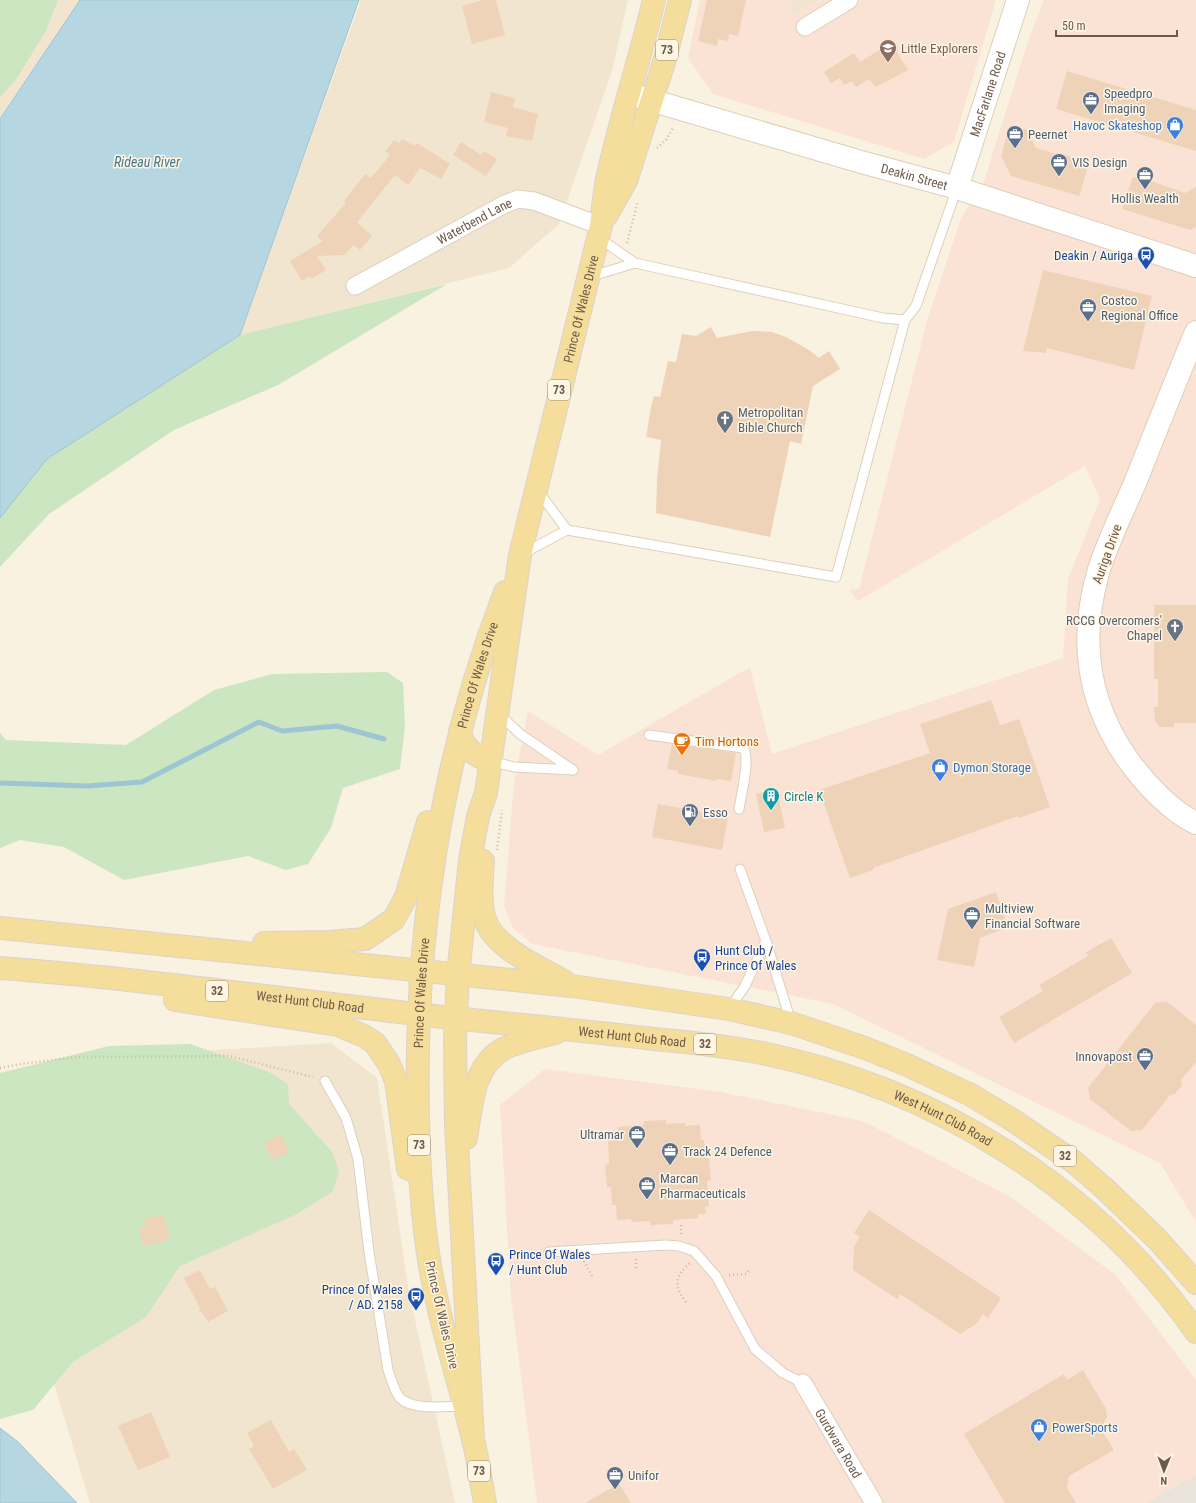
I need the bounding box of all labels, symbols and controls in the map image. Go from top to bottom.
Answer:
scale bar [1056,12,1177,38]
text: 50 m [1062,19,1086,33]
school or university icon: Little Explorers [878,38,898,63]
road number: 73 [656,40,678,60]
place label: Little Explorers [901,41,978,56]
street label: MacFarlane Road [967,49,1008,138]
place label: Speedpro Imaging [1104,86,1153,116]
office icon: Speedpro Imaging [1081,90,1101,115]
shop icon: Havoc Skateshop [1165,115,1185,140]
place label: Havoc Skateshop [1073,118,1162,133]
office icon: Peernet [1005,124,1025,149]
place label: Peernet [1028,127,1068,142]
office icon: VIS Design [1049,152,1069,177]
water label: Rideau River [114,154,181,170]
place label: VIS Design [1072,155,1127,170]
street label: Deakin Street [879,160,949,193]
office icon: Hollis Wealth [1135,165,1155,190]
place label: Hollis Wealth [1111,191,1179,206]
street label: Waterbend Lane [434,195,514,247]
bus stop icon: Deakin / Auriga [1136,245,1156,270]
place label: Deakin / Auriga [1054,248,1133,263]
street label: Prince Of Wales Drive [560,254,601,364]
place label: Costco Regional Office [1101,293,1178,323]
office icon: Costco Regional Office [1078,297,1098,322]
road number: 73 [548,380,570,400]
place label: Metropolitan Bible Church [738,405,803,435]
church icon: Metropolitan Bible Church [715,409,735,434]
street label: Auriga Drive [1089,522,1125,586]
place label: RCCG Overcomers' Chapel [1066,613,1162,643]
church icon: RCCG Overcomers' Chapel [1165,617,1185,642]
street label: Prince Of Wales Drive [454,620,501,730]
cafe icon: Tim Hortons [672,731,692,756]
place label: Tim Hortons [695,734,759,749]
shop icon: Dymon Storage [930,757,950,782]
place label: Dymon Storage [953,760,1031,775]
building icon: Circle K [761,786,781,811]
place label: Circle K [784,789,824,804]
fuel station icon: Esso [680,802,700,827]
place label: Esso [703,805,728,820]
place label: Multiview Financial Software [985,901,1080,931]
office icon: Multiview Financial Software [962,905,982,930]
street label: Prince Of Wales Drive [410,937,432,1048]
place label: Hunt Club / Prince Of Wales [715,943,796,973]
bus stop icon: Hunt Club / Prince Of Wales [692,947,712,972]
road number: 32 [206,981,228,1001]
street label: West Hunt Club Road [256,987,365,1015]
street label: West Hunt Club Road [578,1023,687,1050]
road number: 32 [694,1034,716,1054]
office icon: Innovapost [1135,1046,1155,1071]
place label: Innovapost [1075,1049,1132,1064]
street label: West Hunt Club Road [892,1087,995,1149]
office icon: Ultramar [627,1124,647,1149]
place label: Ultramar [580,1127,624,1142]
road number: 73 [408,1135,430,1155]
office icon: Track 24 Defence [660,1141,680,1166]
place label: Track 24 Defence [683,1144,772,1159]
road number: 32 [1054,1146,1076,1166]
place label: Marcan Pharmaceuticals [660,1171,746,1201]
office icon: Marcan Pharmaceuticals [637,1175,657,1200]
place label: Prince Of Wales / Hunt Club [509,1247,590,1277]
bus stop icon: Prince Of Wales / Hunt Club [486,1251,506,1276]
street label: Prince Of Wales Drive [422,1260,462,1370]
place label: Prince Of Wales / AD. 2158 [322,1282,403,1312]
bus stop icon: Prince Of Wales / AD. 2158 [406,1286,426,1311]
street label: Gurdwara Road [812,1406,865,1481]
shop icon: PowerSports [1029,1417,1049,1442]
place label: PowerSports [1052,1420,1118,1435]
north arrow [1144,1451,1184,1491]
road number: 73 [468,1461,490,1481]
office icon: Unifor [605,1465,625,1490]
place label: Unifor [628,1468,659,1483]
text: N [1160,1474,1167,1487]

